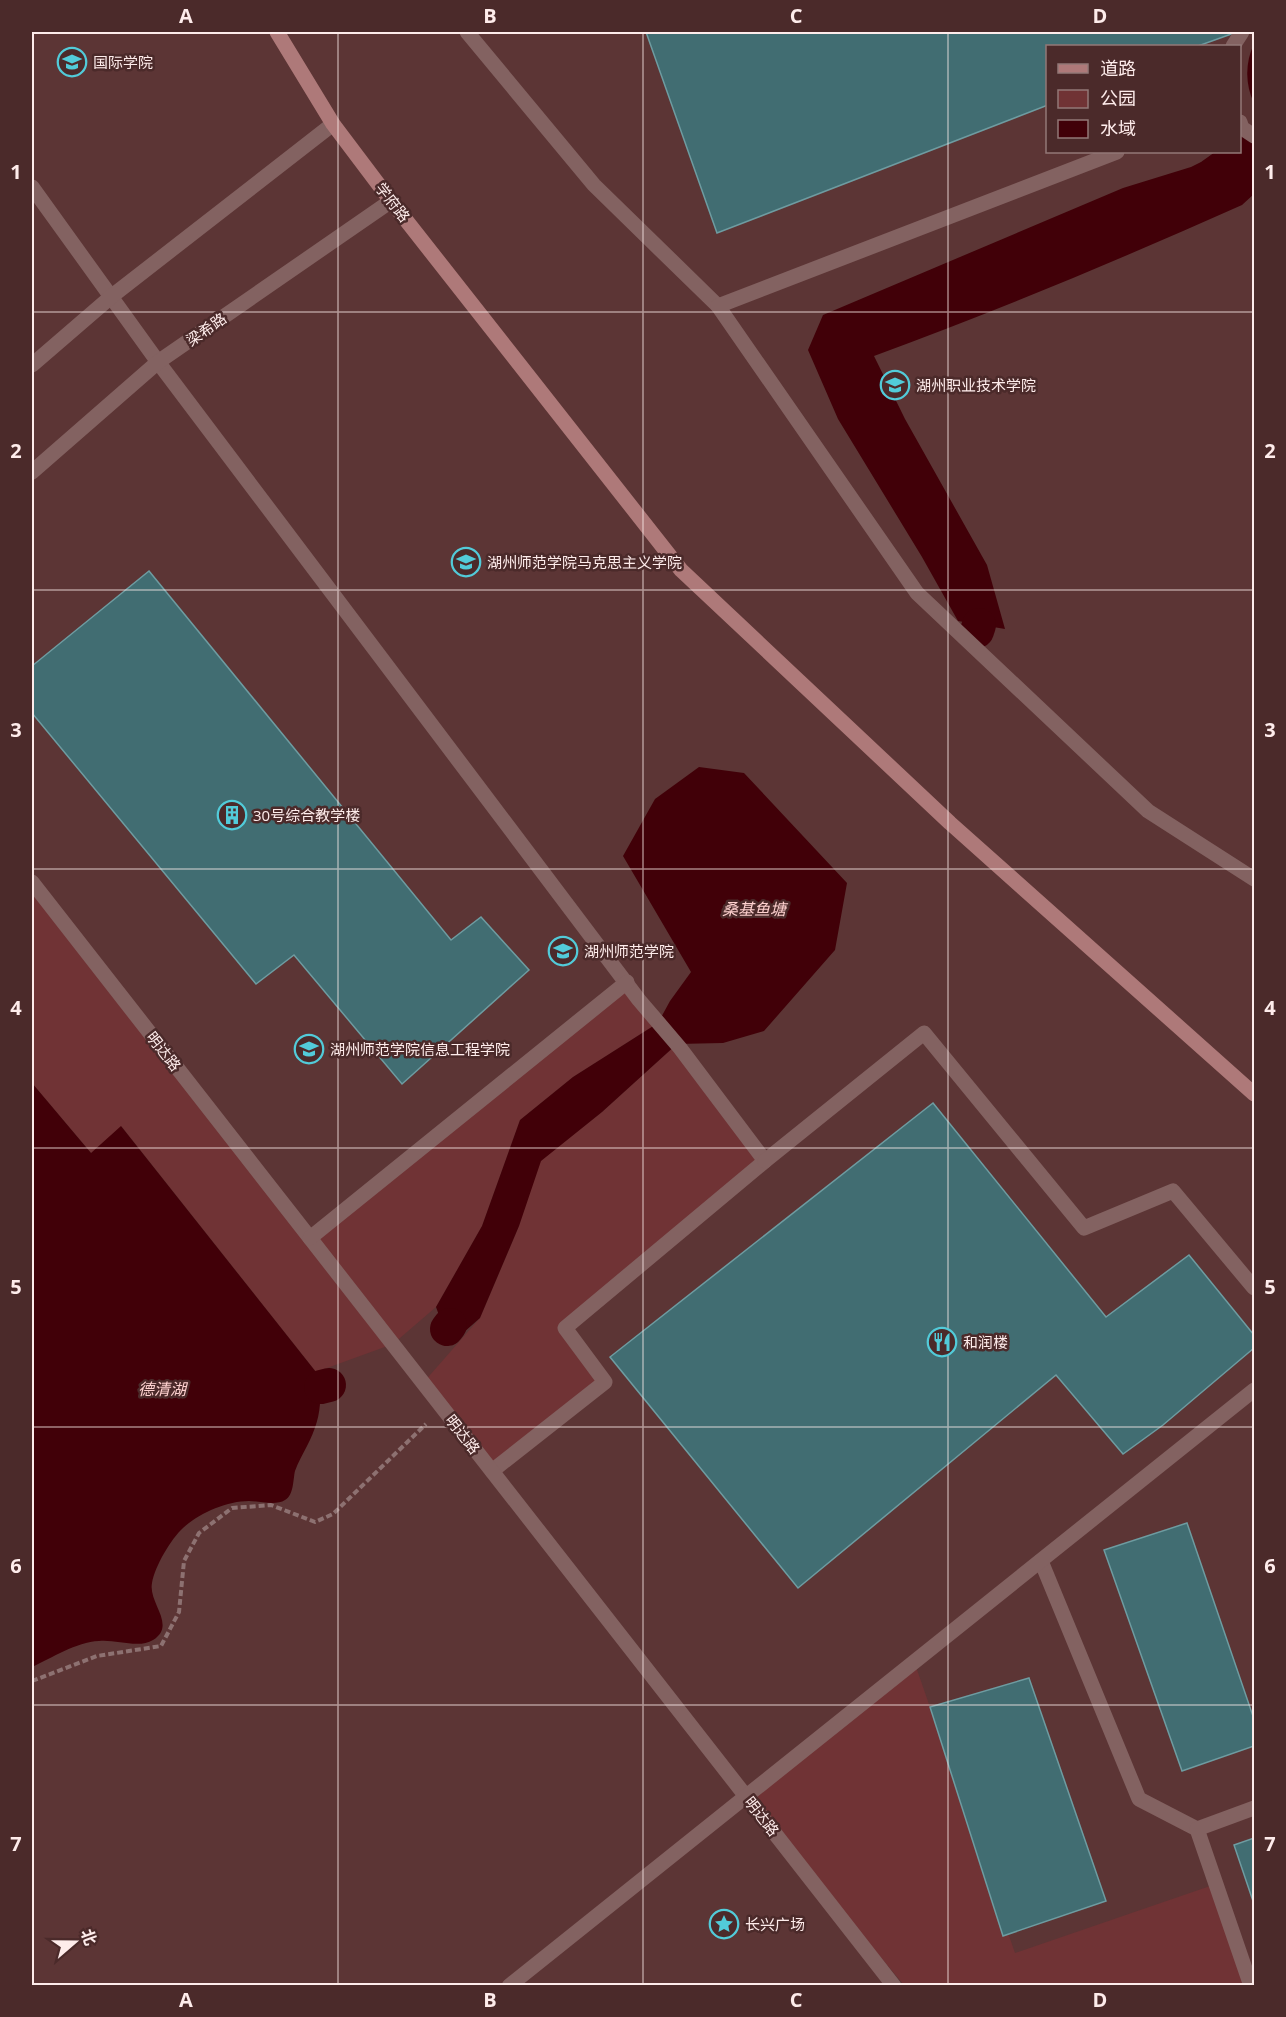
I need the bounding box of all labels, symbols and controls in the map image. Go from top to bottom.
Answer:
text: A [179,2,193,29]
text: B [483,2,497,29]
text: C [790,2,803,29]
text: D [1093,2,1107,29]
legend [1046,45,1241,153]
school or university icon: 国际学院 [56,46,88,78]
place label: 国际学院 [93,52,153,72]
text: 道路 [1100,56,1136,80]
text: 公园 [1100,86,1136,110]
text: 水域 [1100,116,1136,140]
text: 1 [10,158,22,185]
text: 1 [1264,158,1276,185]
street label: 学府路 [371,178,415,226]
street label: 梁希路 [182,308,230,350]
school or university icon: 湖州职业技术学院 [879,369,911,401]
place label: 湖州职业技术学院 [916,375,1036,395]
text: 2 [10,437,22,464]
text: 2 [1264,437,1276,464]
school or university icon: 湖州师范学院马克思主义学院 [450,546,482,578]
place label: 湖州师范学院马克思主义学院 [487,552,682,572]
text: 3 [10,716,22,743]
text: 3 [1264,716,1276,743]
building icon: 30号综合教学楼 [216,799,248,831]
place label: 30号综合教学楼 [253,805,360,825]
water label: 桑基鱼塘 [722,898,789,920]
school or university icon: 湖州师范学院 [547,935,579,967]
place label: 湖州师范学院 [584,941,674,961]
text: 4 [10,994,22,1021]
text: 4 [1264,994,1276,1021]
street label: 明达路 [142,1027,186,1075]
school or university icon: 湖州师范学院信息工程学院 [293,1033,325,1065]
place label: 湖州师范学院信息工程学院 [330,1039,510,1059]
text: 5 [10,1273,22,1300]
text: 5 [1264,1273,1276,1300]
restaurant icon: 和润楼 [926,1326,958,1358]
place label: 和润楼 [963,1332,1008,1352]
water label: 德清湖 [138,1378,189,1400]
street label: 明达路 [441,1410,485,1458]
text: 6 [10,1552,22,1579]
text: 6 [1264,1552,1276,1579]
street label: 明达路 [740,1792,784,1840]
text: 7 [10,1830,22,1857]
text: 7 [1264,1830,1276,1857]
place icon: 长兴广场 [708,1908,740,1940]
north arrow [45,1912,105,1972]
place label: 长兴广场 [745,1914,805,1934]
text: 北 [76,1926,102,1948]
text: A [179,1986,193,2013]
text: B [483,1986,497,2013]
text: C [790,1986,803,2013]
text: D [1093,1986,1107,2013]

